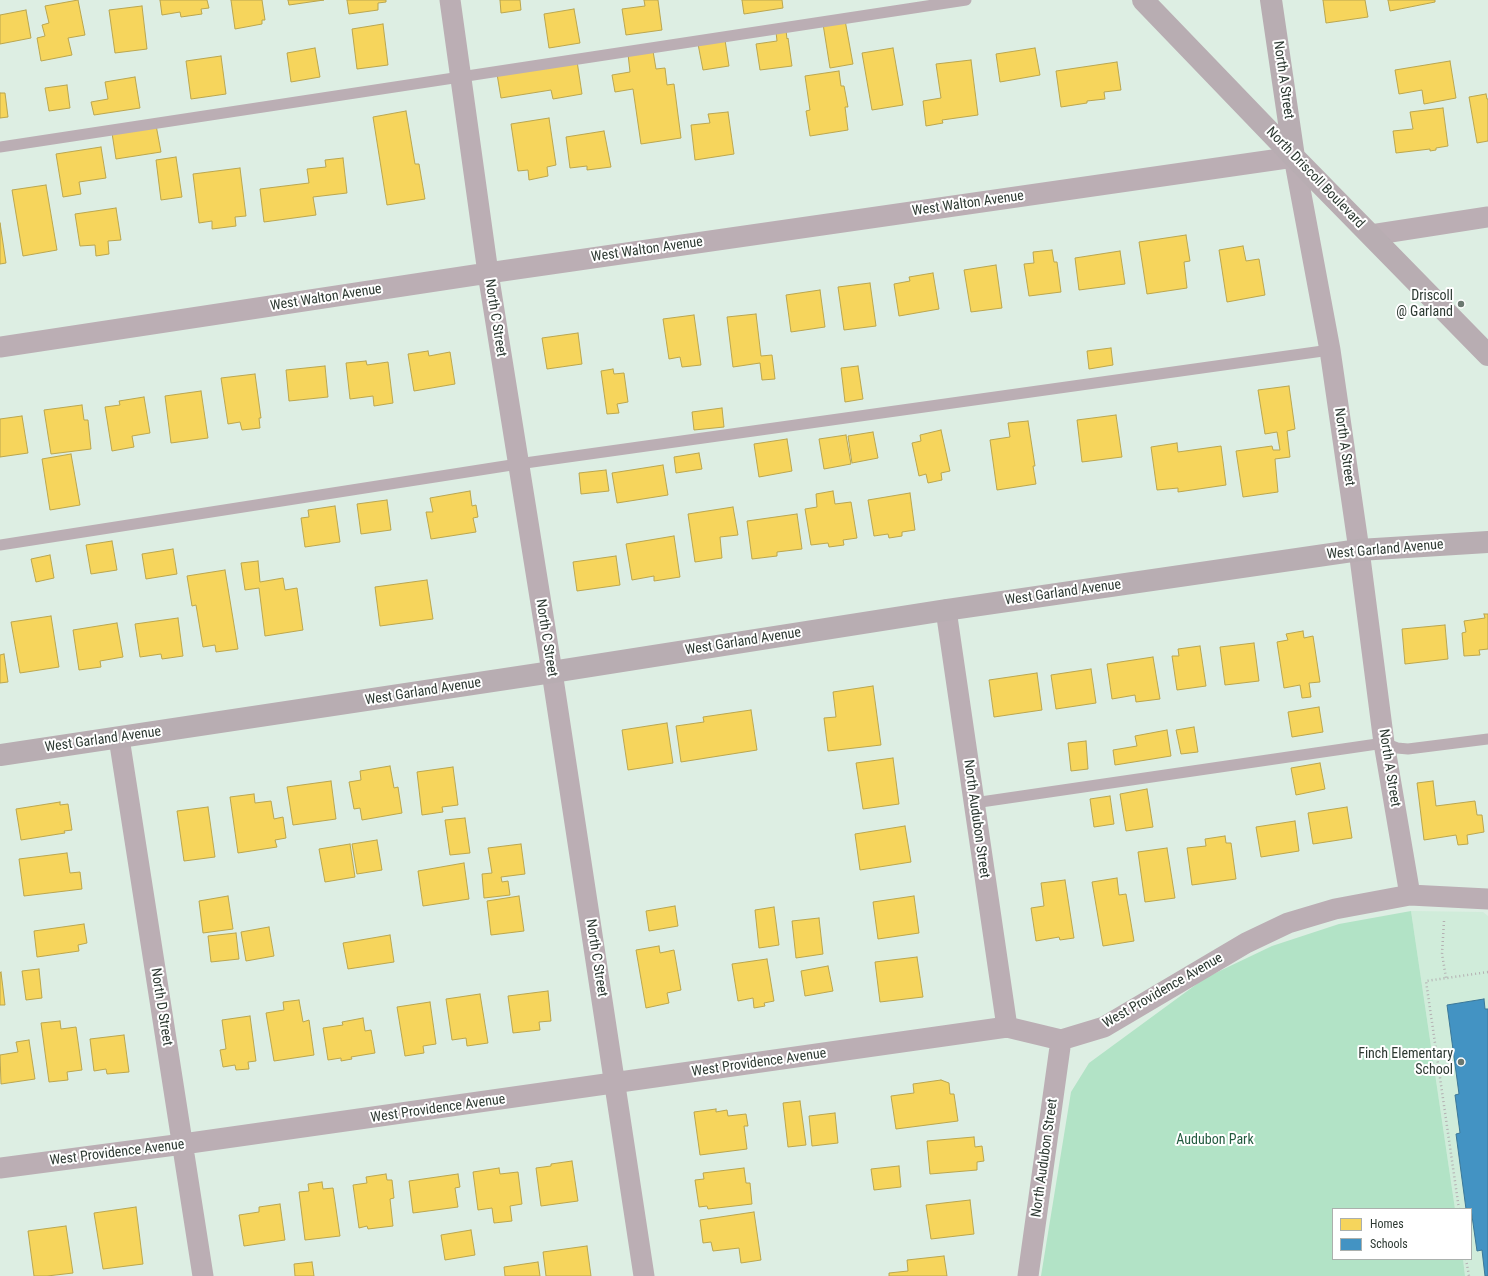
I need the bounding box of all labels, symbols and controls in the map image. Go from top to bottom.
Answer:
street label: North A Street [1269,40,1297,120]
street label: North Driscoll Boulevard [1262,124,1368,232]
street label: West Walton Avenue [911,188,1025,220]
street label: West Walton Avenue [590,234,704,266]
street label: North C Street [481,278,509,358]
street label: West Walton Avenue [269,281,383,315]
place label: Driscoll @ Garland [1396,288,1453,320]
marker: Driscoll @ Garland [1456,299,1466,309]
street label: North A Street [1330,407,1358,487]
street label: West Garland Avenue [1326,537,1444,563]
street label: West Garland Avenue [1004,577,1122,609]
street label: North C Street [532,598,560,678]
street label: West Garland Avenue [684,625,802,659]
street label: West Garland Avenue [364,675,482,709]
street label: West Garland Avenue [44,724,162,756]
street label: North A Street [1375,728,1403,808]
street label: North Audubon Street [959,759,993,879]
street label: North C Street [582,918,610,998]
street label: West Providence Avenue [1100,950,1226,1032]
street label: North D Street [147,967,175,1047]
street label: West Providence Avenue [691,1045,827,1081]
place label: Finch Elementary School [1358,1046,1453,1078]
marker: Finch Elementary School [1456,1057,1466,1067]
street label: West Providence Avenue [370,1091,506,1127]
street label: North Audubon Street [1028,1098,1062,1218]
park label: Audubon Park [1176,1132,1254,1148]
street label: West Providence Avenue [49,1136,185,1170]
legend [1332,1208,1472,1260]
text: Homes [1370,1217,1404,1231]
text: Schools [1370,1237,1408,1251]

